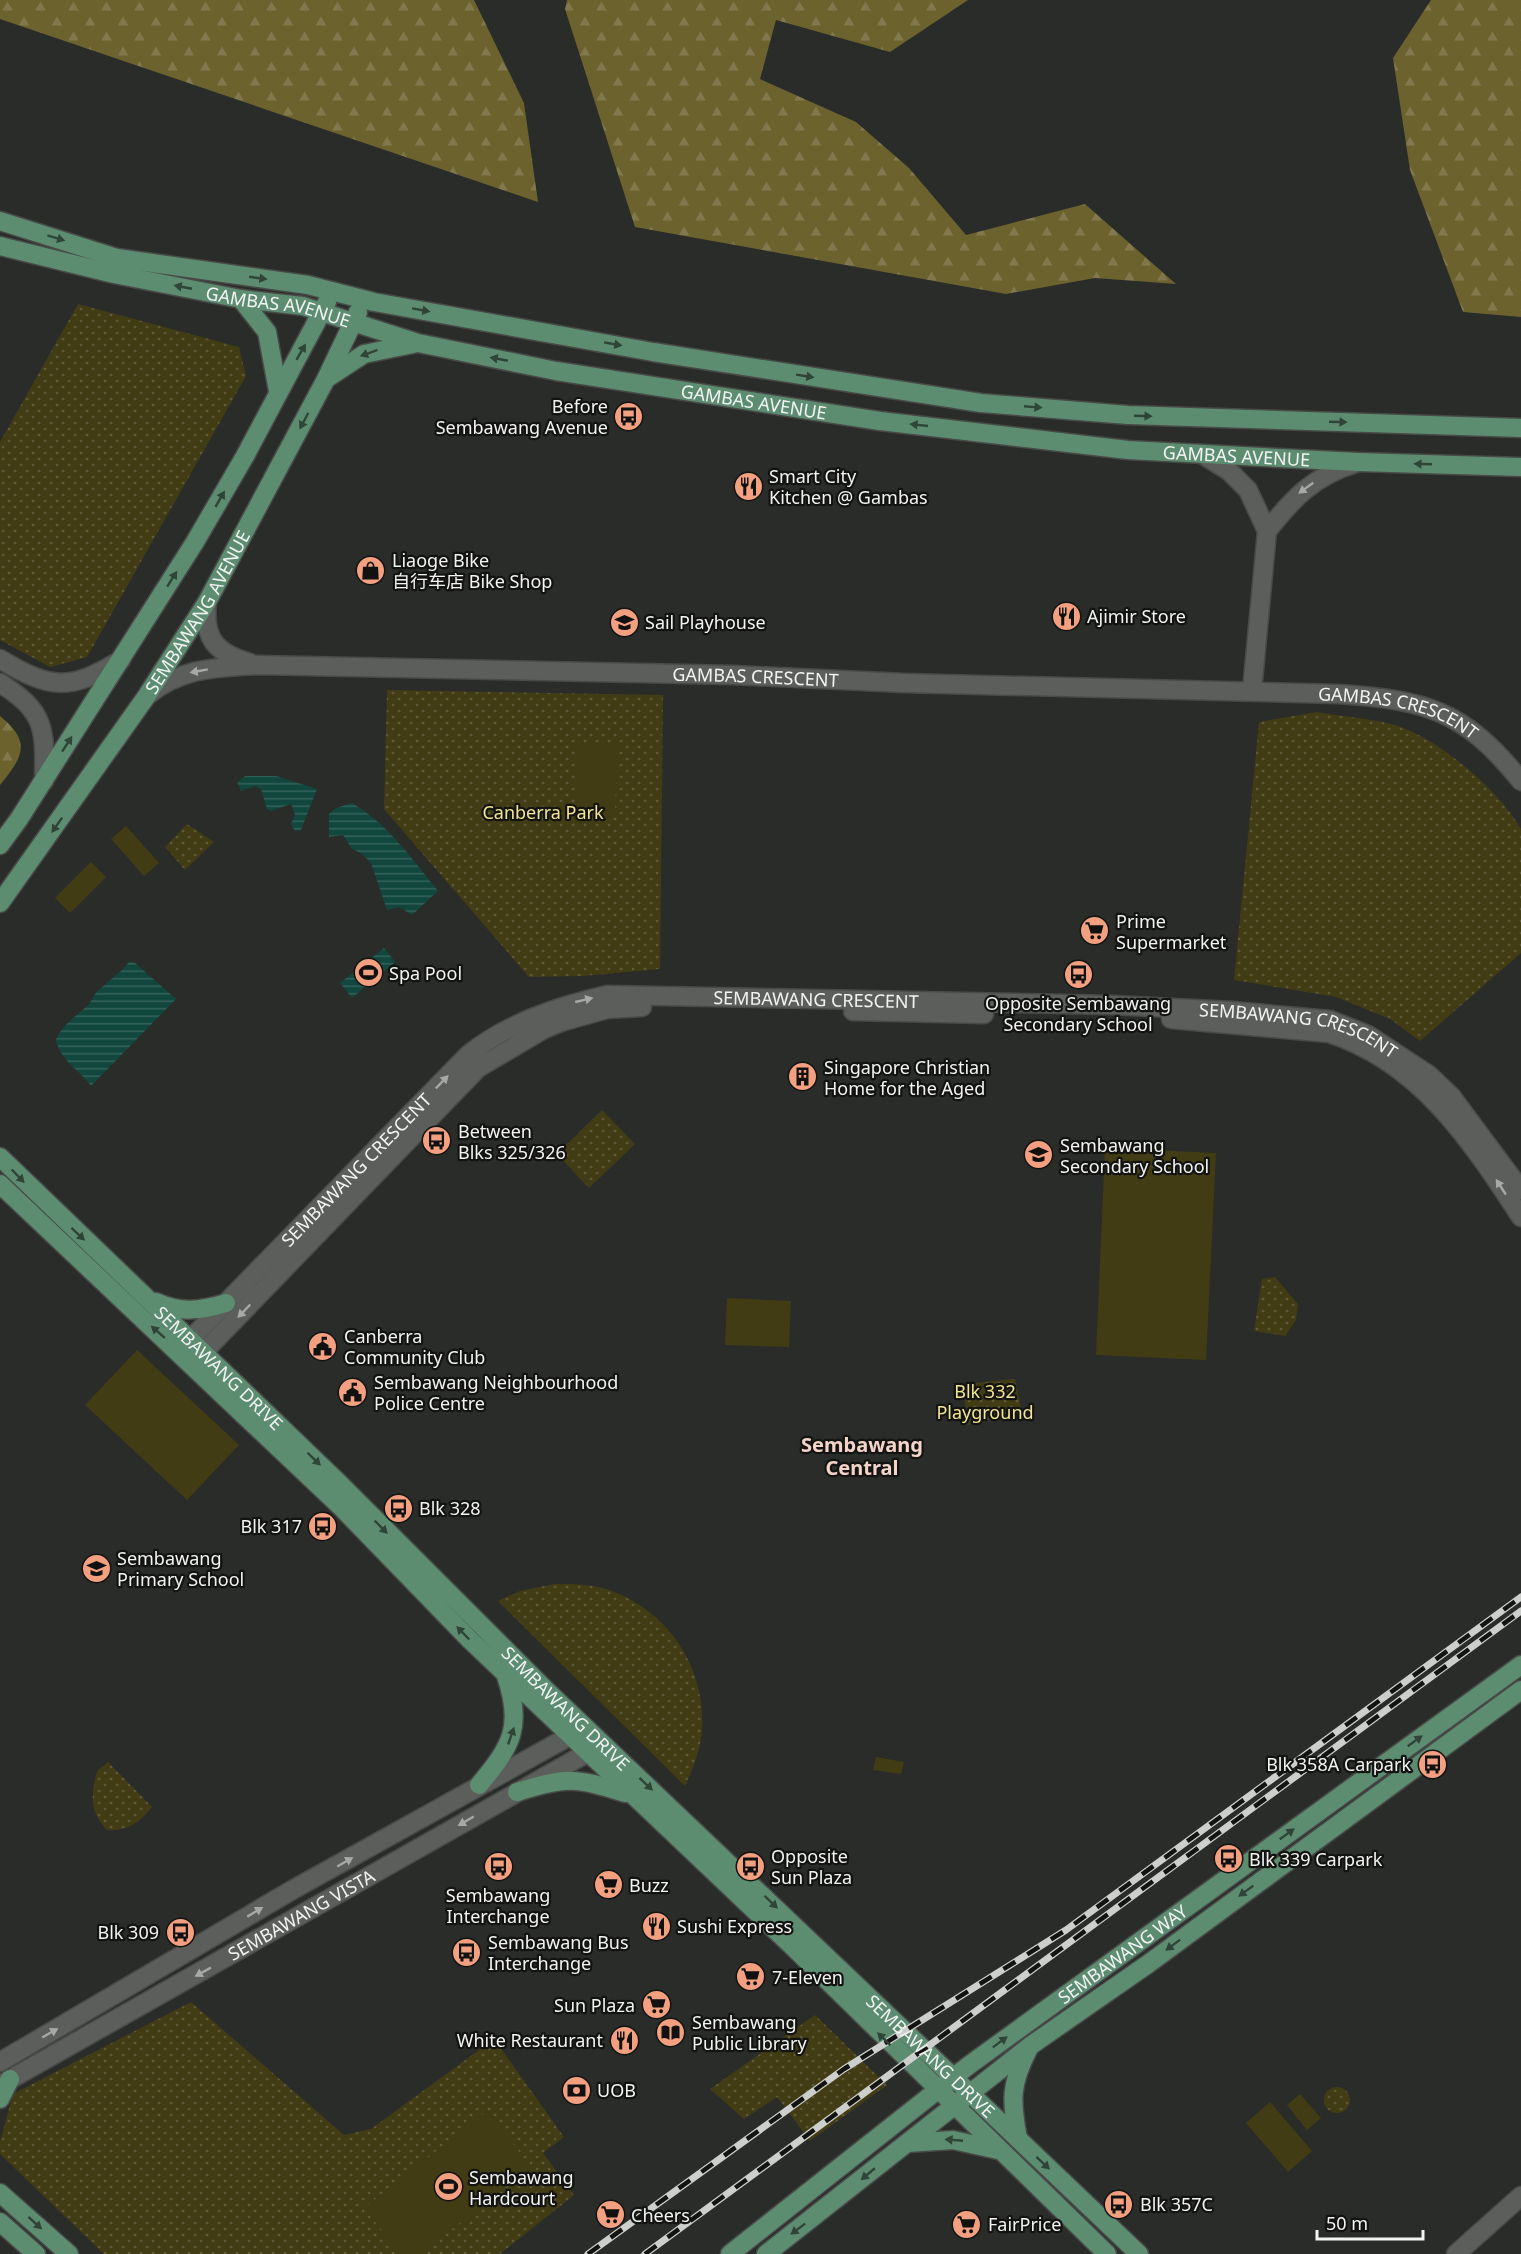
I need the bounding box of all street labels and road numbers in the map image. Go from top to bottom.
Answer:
street label: GAMBAS AVENUE [204,280,354,333]
street label: GAMBAS AVENUE [679,378,828,425]
street label: GAMBAS AVENUE [1162,440,1311,471]
street label: SEMBAWANG AVENUE [139,526,255,698]
street label: GAMBAS CRESCENT [672,662,839,692]
street label: GAMBAS CRESCENT [1318,681,1483,744]
street label: SEMBAWANG CRESCENT [713,985,919,1013]
street label: SEMBAWANG CRESCENT [1199,997,1402,1063]
street label: SEMBAWANG CRESCENT [276,1088,436,1252]
street label: SEMBAWANG DRIVE [150,1300,288,1435]
street label: SEMBAWANG DRIVE [497,1641,635,1776]
street label: SEMBAWANG VISTA [224,1863,379,1966]
street label: SEMBAWANG WAY [1053,1899,1193,2009]
street label: SEMBAWANG DRIVE [861,1989,1000,2123]

